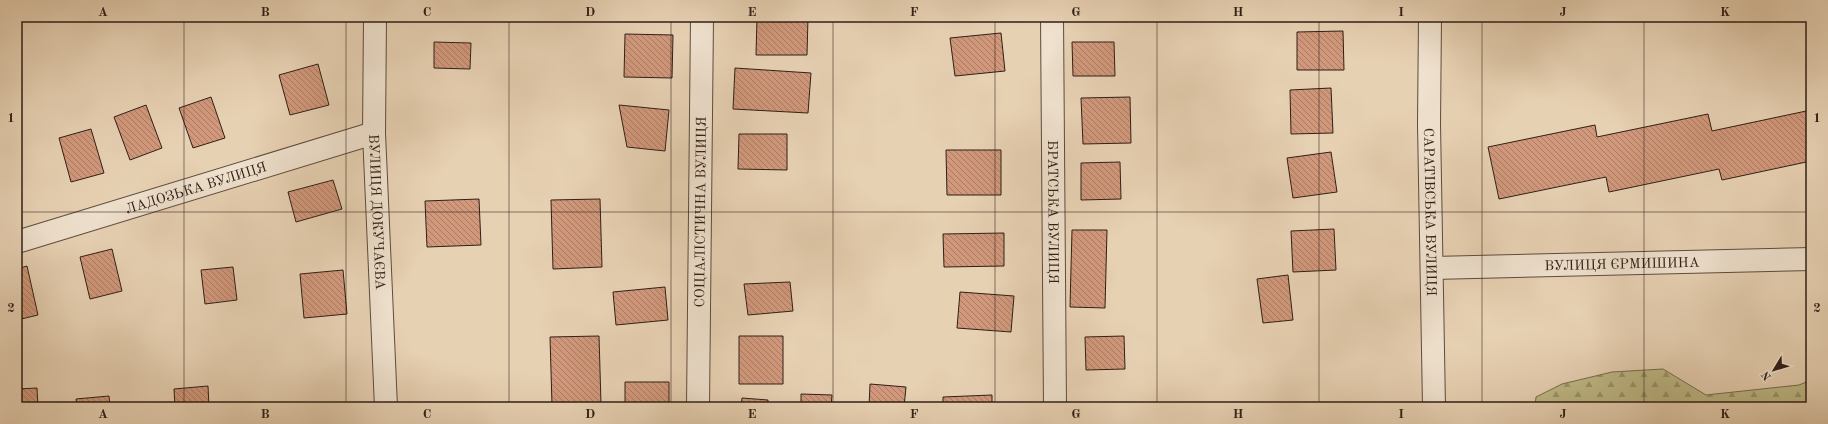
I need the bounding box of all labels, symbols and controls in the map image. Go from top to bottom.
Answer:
text: A [98,6,108,19]
text: B [260,6,270,19]
text: C [423,6,431,19]
text: D [585,6,595,19]
text: E [748,6,757,19]
text: F [910,6,919,19]
text: G [1071,6,1081,19]
text: H [1233,6,1244,19]
text: I [1398,6,1404,19]
text: J [1559,6,1567,19]
text: K [1720,6,1730,19]
text: 1 [7,112,15,125]
text: 1 [1813,112,1821,125]
street label: СОЦІАЛІСТИЧНА ВУЛИЦЯ [693,116,709,308]
street label: САРАТІВСЬКА ВУЛИЦЯ [1421,128,1438,296]
street label: ВУЛИЦЯ ДОКУЧАЄВА [366,134,387,290]
street label: БРАТСЬКА ВУЛИЦЯ [1045,140,1060,284]
street label: ЛАДОЗЬКА ВУЛИЦЯ [124,160,269,217]
street label: ВУЛИЦЯ ЄРМИШИНА [1544,256,1700,273]
text: 2 [7,302,15,315]
text: 2 [1813,302,1821,315]
north arrow [1754,350,1794,390]
text: N [1760,368,1774,382]
text: A [98,408,108,421]
text: B [260,408,270,421]
text: C [423,408,431,421]
text: D [585,408,595,421]
text: E [748,408,757,421]
text: F [910,408,919,421]
text: G [1071,408,1081,421]
text: H [1233,408,1244,421]
text: I [1398,408,1404,421]
text: J [1559,408,1567,421]
text: K [1720,408,1730,421]

